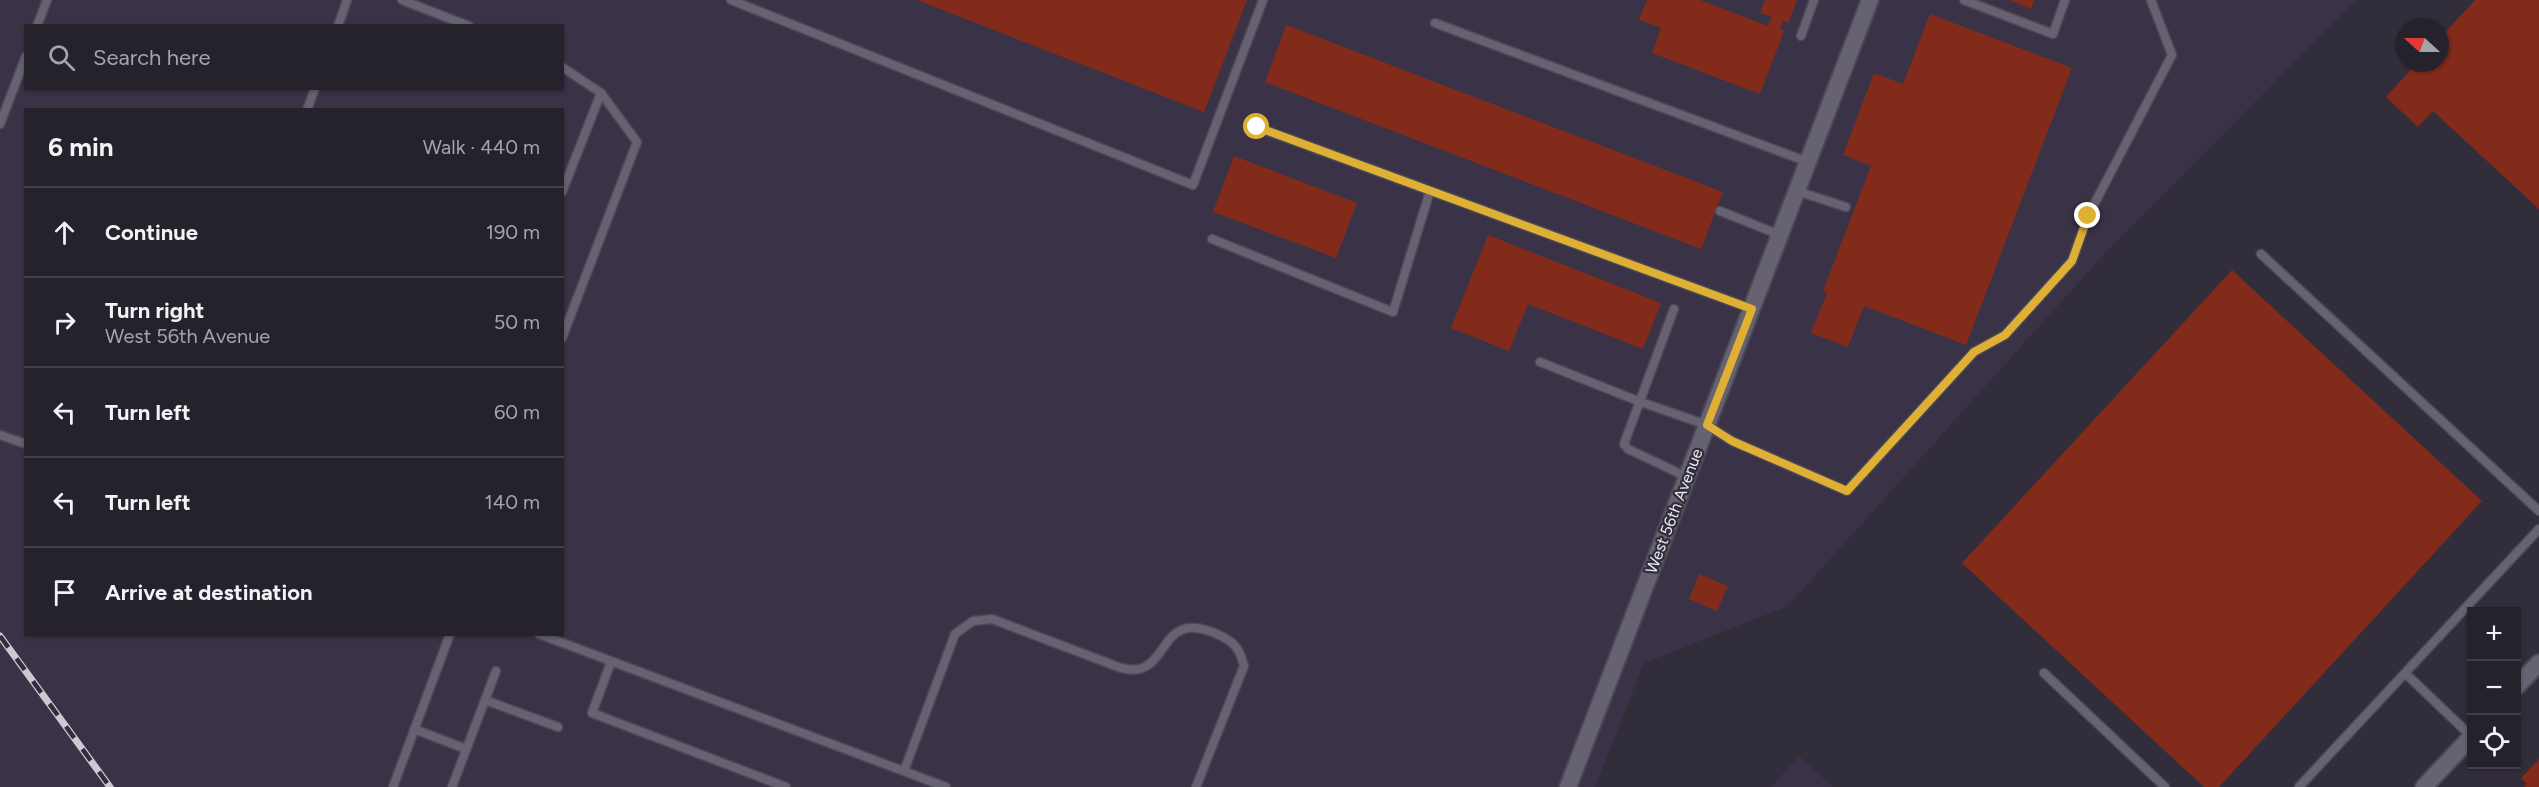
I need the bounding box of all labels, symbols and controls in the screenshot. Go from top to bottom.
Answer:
north arrow [2395,18,2449,72]
search box [24,24,564,90]
icon: search [45,41,78,74]
text: Search here [93,44,211,71]
route start [1243,113,1269,139]
text: 6 min [48,131,114,163]
text: Walk · 440 m [423,135,540,159]
route end [2074,202,2100,228]
icon: ahead [48,216,81,249]
text: Continue [105,219,198,246]
text: 190 m [486,220,540,244]
text: Turn right [105,297,204,324]
icon: right [48,306,81,339]
text: 50 m [494,310,540,334]
text: West 56th Avenue [105,324,270,348]
icon: left [48,396,81,429]
text: Turn left [105,399,191,426]
text: 60 m [494,400,540,424]
street label: West 56th Avenue [1641,446,1707,576]
icon: left [48,486,81,519]
text: Turn left [105,489,191,516]
text: 140 m [485,490,540,514]
icon: arrive [48,576,81,609]
text: Arrive at destination [105,579,313,606]
map controls [2467,607,2521,769]
button: + [2467,607,2521,661]
button: − [2467,661,2521,715]
button: locate [2467,715,2521,769]

